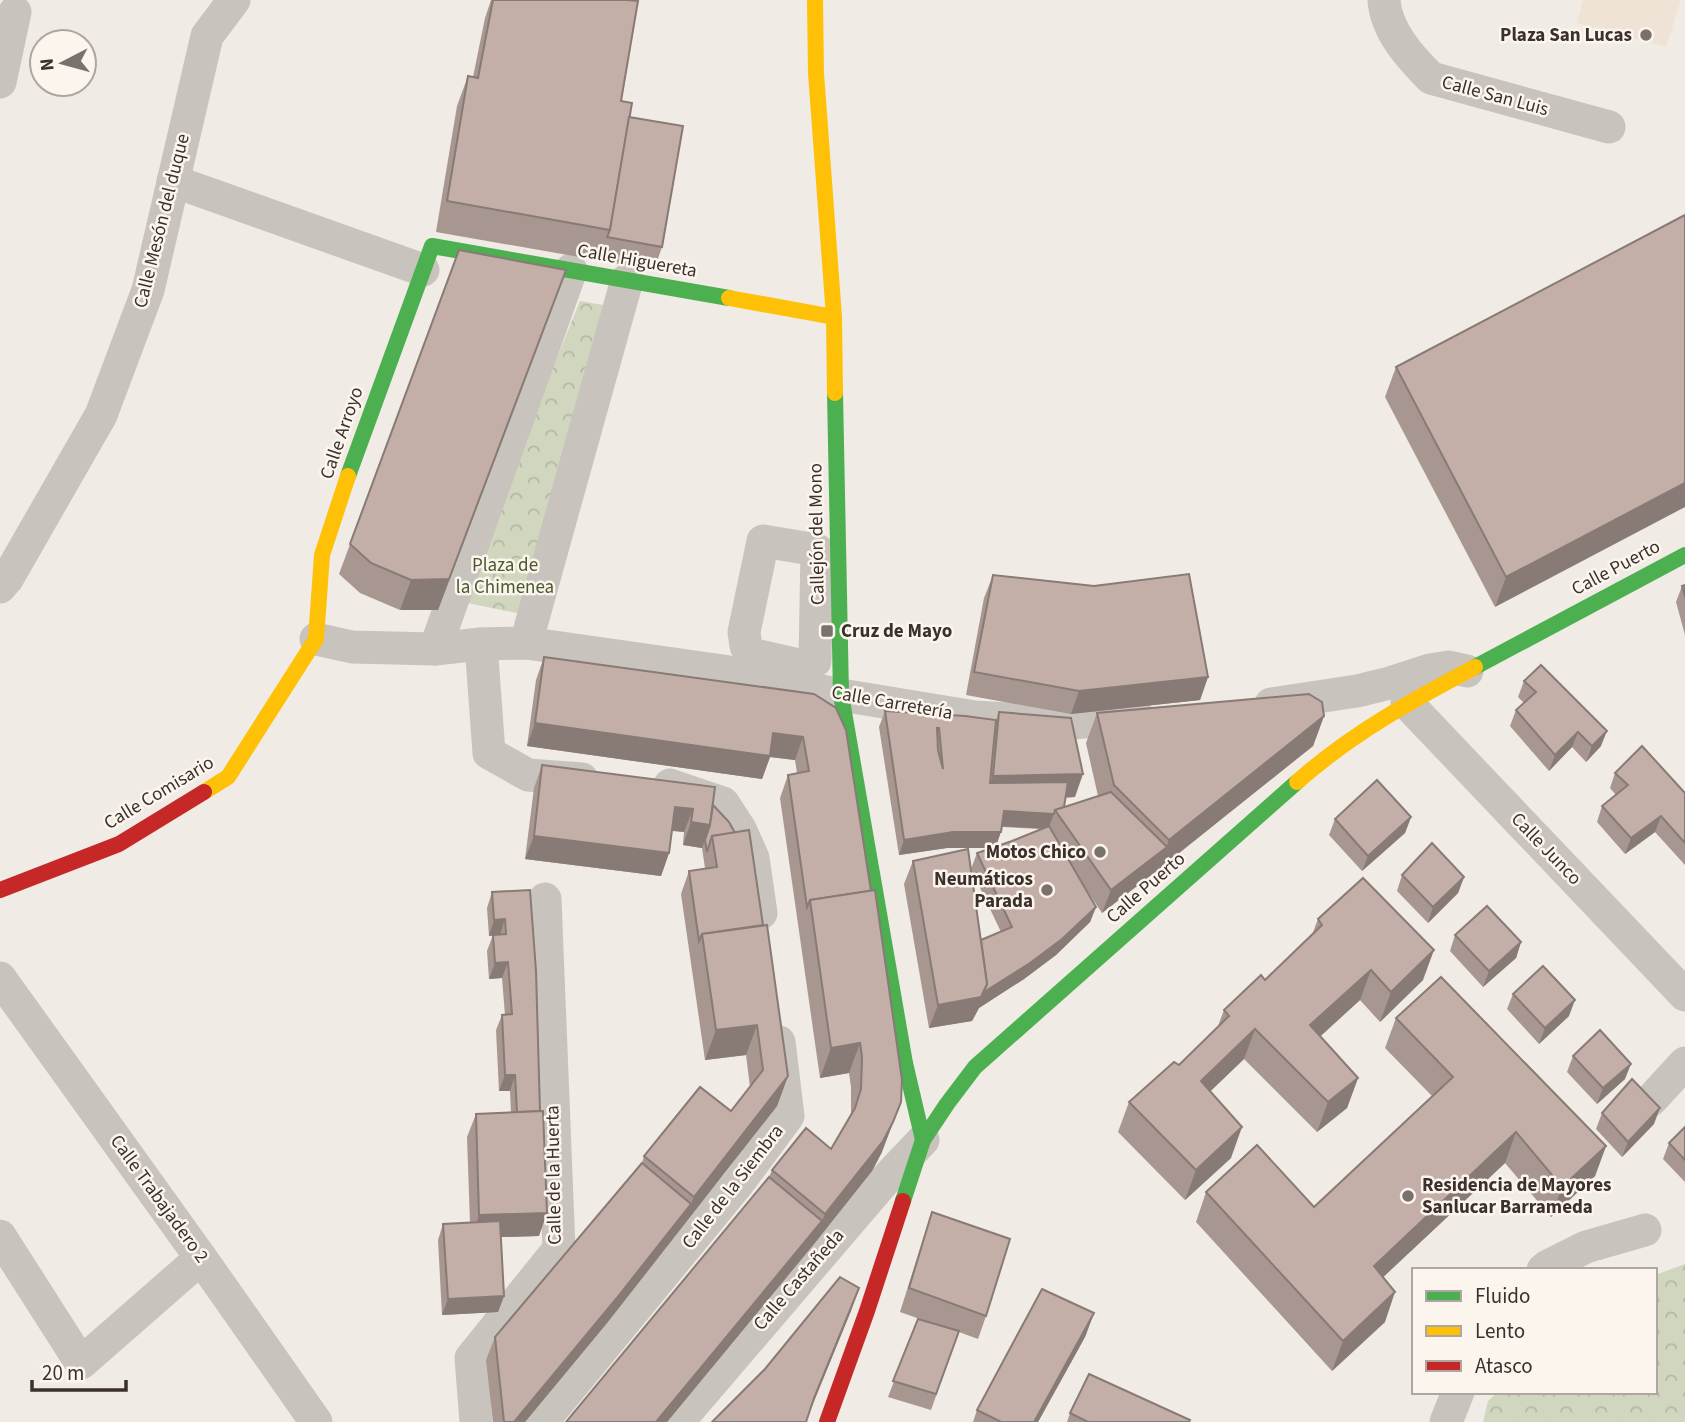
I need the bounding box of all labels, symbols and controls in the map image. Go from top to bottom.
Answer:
place label: Plaza San Lucas [1500,22,1632,49]
marker: Plaza San Lucas [1638,27,1654,43]
north arrow [28,28,98,98]
text: N [33,57,62,72]
street label: Calle San Luis [1439,69,1551,123]
street label: Calle Mesón del duque [127,131,197,311]
street label: Calle Higuereta [575,237,699,285]
street label: Calle Arroyo [314,383,370,483]
street label: Callejón del Mono [802,463,832,605]
street label: Calle Puerto [1567,533,1665,603]
park label: Plaza de la Chimenea [456,552,554,601]
place label: Cruz de Mayo [841,618,952,645]
marker: Cruz de Mayo [819,623,835,639]
street label: Calle Carretería [829,679,955,727]
street label: Calle Comisario [99,749,219,837]
street label: Calle Junco [1504,807,1588,891]
place label: Motos Chico [986,839,1086,866]
marker: Motos Chico [1092,844,1108,860]
street label: Calle Puerto [1101,846,1191,930]
place label: Neumáticos Parada [934,866,1033,915]
marker: Neumáticos Parada [1039,882,1055,898]
street label: Calle de la Huerta [539,1105,569,1245]
street label: Calle de la Siembra [676,1119,790,1255]
street label: Calle Trabajadero 2 [103,1129,215,1269]
place label: Residencia de Mayores Sanlucar Barrameda [1422,1172,1611,1221]
marker: Residencia de Mayores Sanlucar Barrameda [1400,1188,1416,1204]
street label: Calle Castañeda [747,1223,851,1337]
legend [1412,1268,1657,1394]
text: Fluido [1475,1281,1530,1311]
text: Lento [1475,1316,1525,1346]
scale bar [32,1348,126,1392]
text: Atasco [1475,1351,1533,1381]
text: 20 m [42,1358,84,1388]

